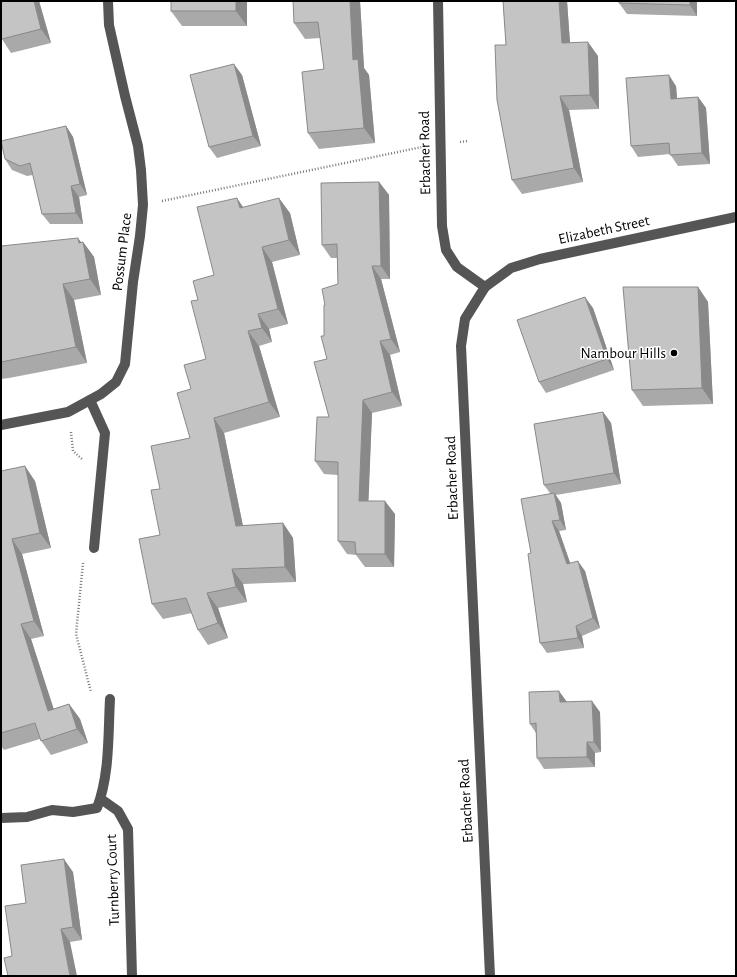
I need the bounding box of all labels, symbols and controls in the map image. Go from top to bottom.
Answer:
street label: Erbacher Road [417,111,433,195]
street label: Possum Place [110,212,134,292]
street label: Elizabeth Street [557,213,651,247]
place label: Nambour Hills [581,346,666,361]
marker: Nambour Hills [669,348,679,358]
street label: Erbacher Road [443,435,461,520]
street label: Erbacher Road [456,758,476,843]
street label: Turnberry Court [104,834,122,926]

